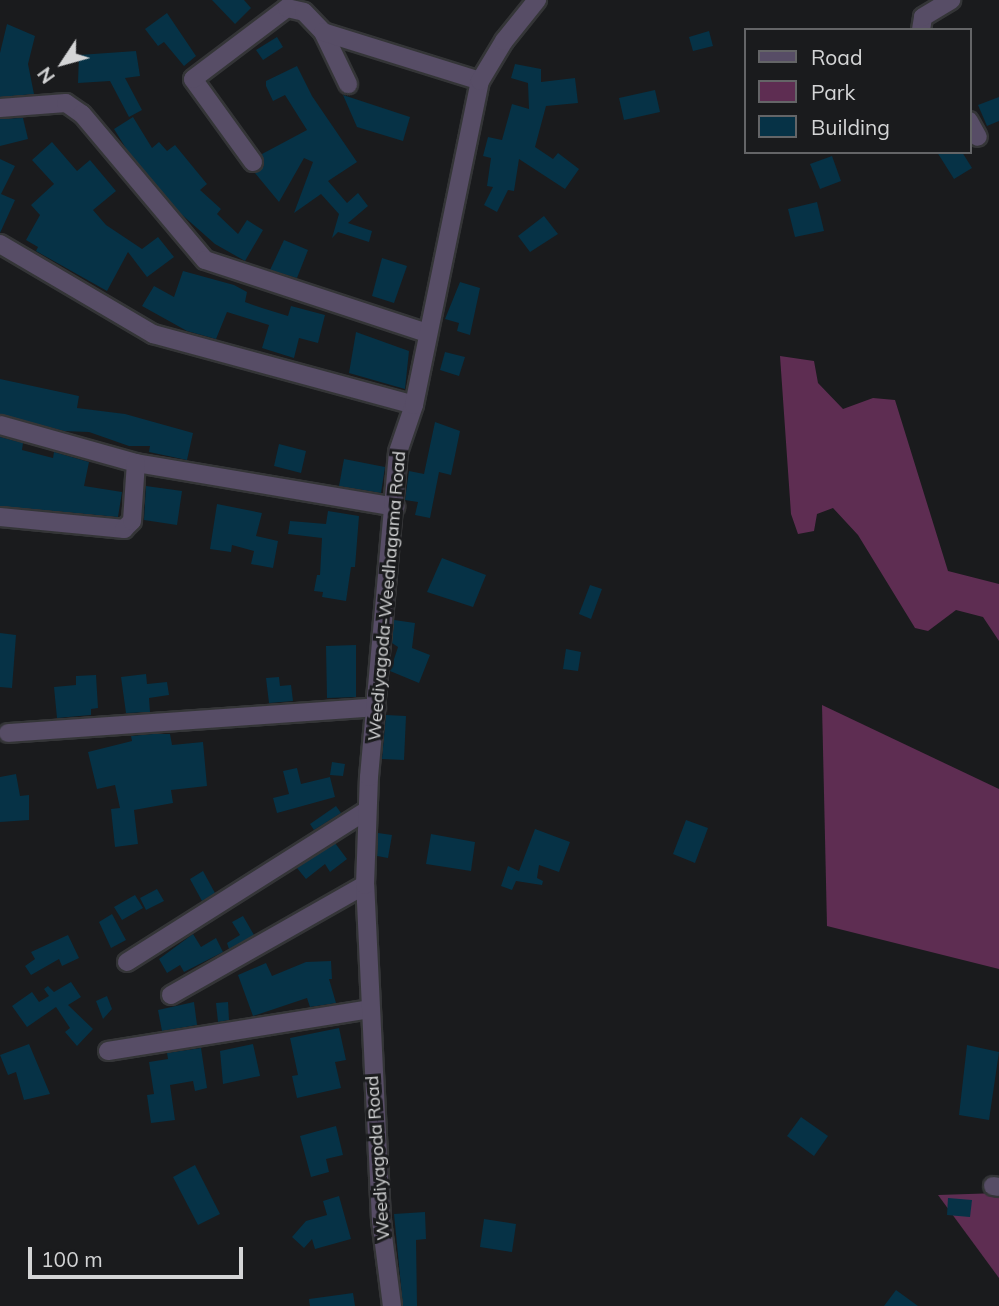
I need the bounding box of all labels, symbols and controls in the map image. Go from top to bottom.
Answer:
north arrow [28,28,98,98]
legend [744,28,971,154]
text: Road [811,44,862,70]
text: N [32,62,60,88]
text: Park [811,79,855,105]
text: Building [811,114,890,140]
street label: Weediyagoda-Weedhagama Road [364,450,410,742]
street label: Weediyagoda Road [361,1075,395,1241]
scale bar [32,1232,247,1276]
text: 100 m [41,1246,103,1272]

